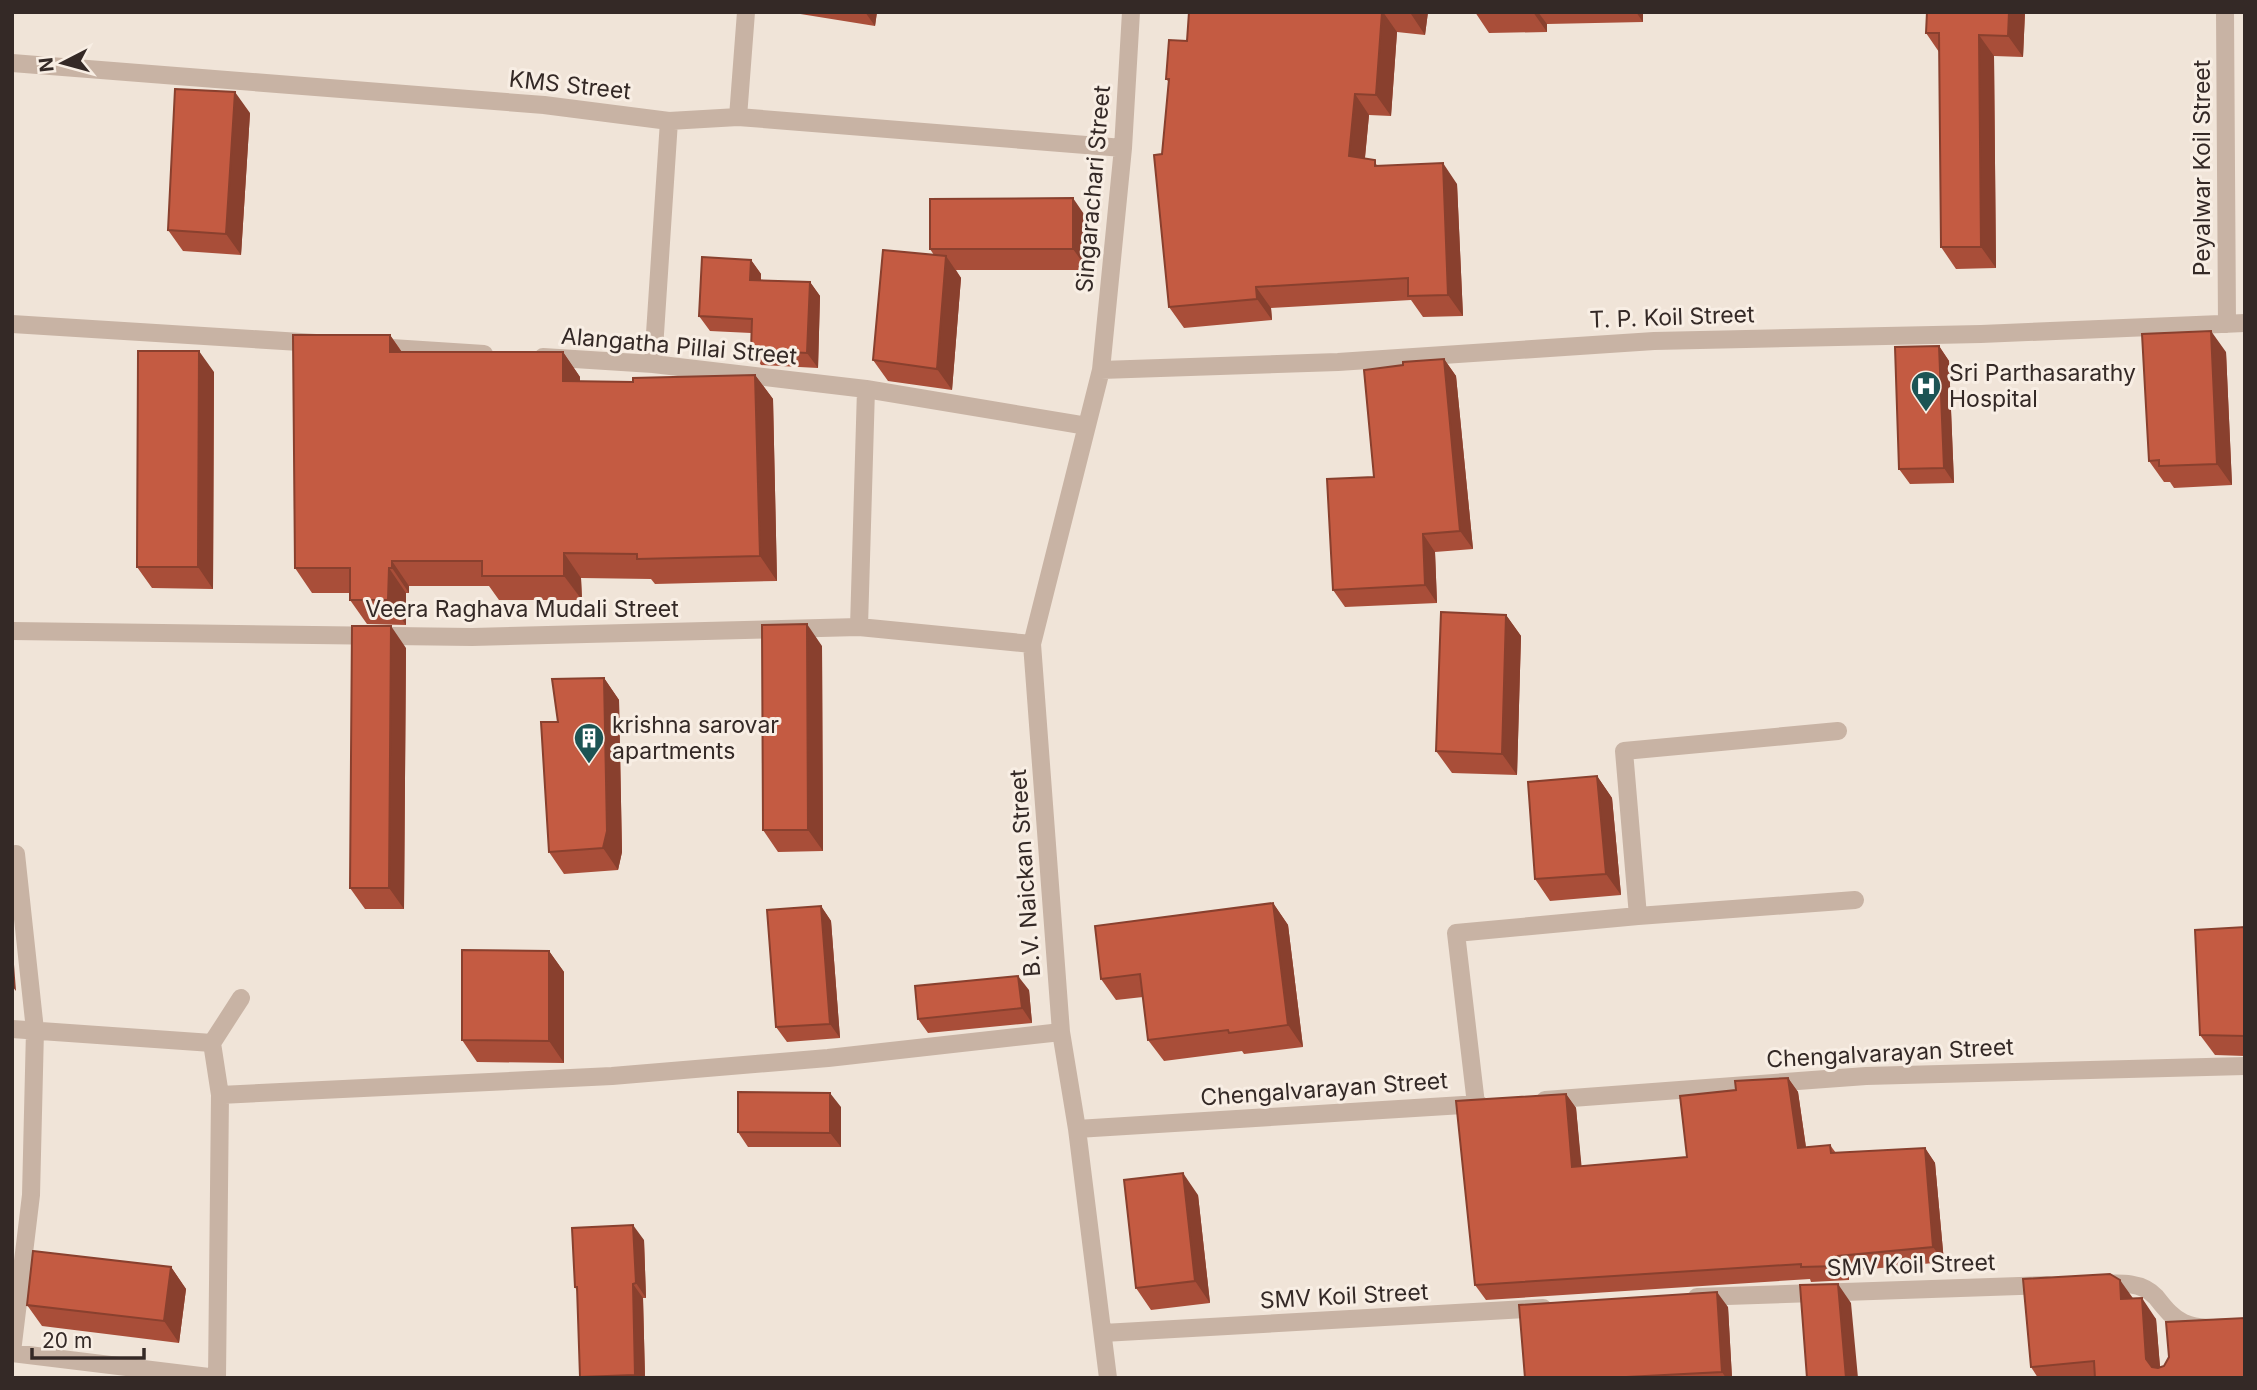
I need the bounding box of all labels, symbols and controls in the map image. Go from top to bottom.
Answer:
north arrow [28,28,98,98]
text: N [34,56,59,73]
street label: Peyalwar Koil Street [2188,59,2216,276]
street label: KMS Street [508,65,633,105]
street label: Singarachari Street [1070,84,1116,294]
street label: T. P. Koil Street [1589,300,1755,334]
street label: Alangatha Pillai Street [560,322,799,370]
place label: Sri Parthasarathy Hospital [1949,359,2136,413]
hospital icon: Sri Parthasarathy Hospital [1909,369,1943,413]
street label: Veera Raghava Mudali Street [365,595,679,623]
place label: krishna sarovar apartments [612,711,779,765]
building icon: krishna sarovar apartments [572,721,606,765]
street label: B.V. Naickan Street [1004,768,1046,978]
street label: Chengalvarayan Street [1766,1033,2015,1073]
street label: Chengalvarayan Street [1199,1066,1449,1112]
street label: SMV Koil Street [1826,1248,1996,1282]
street label: SMV Koil Street [1259,1278,1429,1314]
scale bar [32,1316,144,1360]
text: 20 m [42,1328,92,1353]

